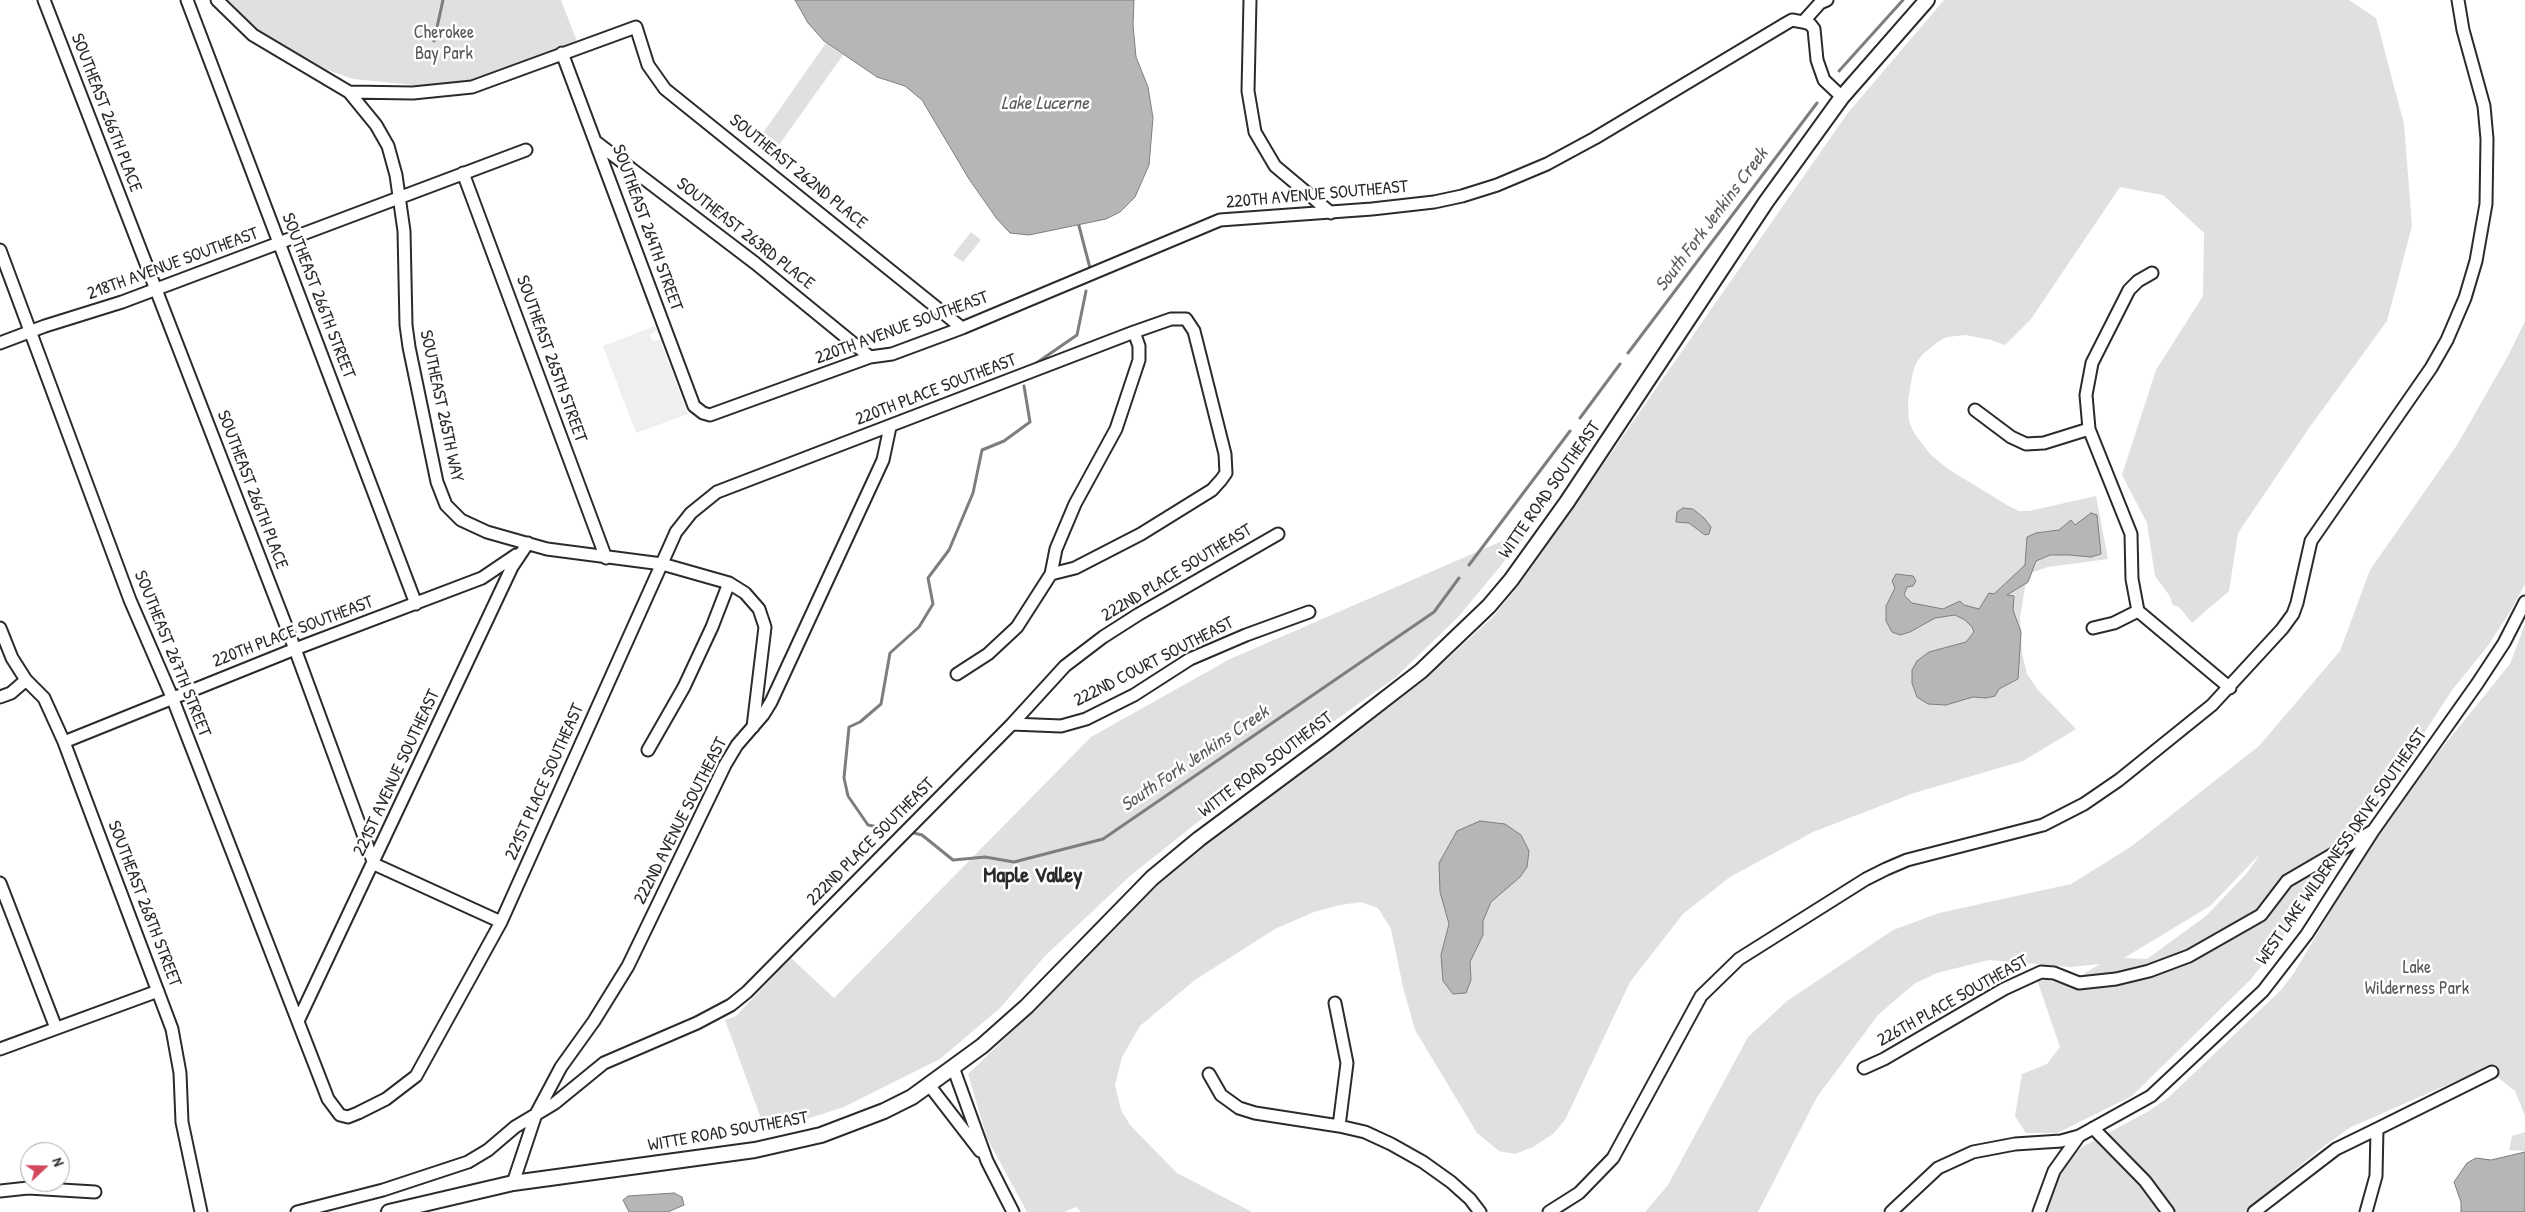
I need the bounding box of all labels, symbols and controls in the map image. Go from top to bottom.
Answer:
park label: Cherokee Bay Park [414,22,474,64]
street label: SOUTHEAST 266TH PLACE [66,31,146,195]
water label: Lake Lucerne [1001,93,1089,115]
street label: SOUTHEAST 262ND PLACE [725,110,871,234]
street label: SOUTHEAST 264TH STREET [607,142,687,314]
water label: South Fork Jenkins Creek [1651,144,1773,296]
street label: SOUTHEAST 263RD PLACE [672,173,818,295]
street label: 220TH AVENUE SOUTHEAST [1225,176,1409,214]
street label: SOUTHEAST 266TH STREET [276,210,360,382]
street label: 218TH AVENUE SOUTHEAST [84,223,262,305]
street label: SOUTHEAST 265TH STREET [511,273,591,445]
street label: 220TH AVENUE SOUTHEAST [812,287,992,369]
street label: SOUTHEAST 265TH WAY [414,328,468,484]
street label: 220TH PLACE SOUTHEAST [853,349,1019,431]
street label: SOUTHEAST 266TH PLACE [212,408,292,572]
street label: WITTE ROAD SOUTHEAST [1495,417,1605,563]
street label: 222ND PLACE SOUTHEAST [1098,519,1256,627]
street label: SOUTHEAST 267TH STREET [129,568,215,740]
street label: 220TH PLACE SOUTHEAST [210,591,376,673]
street label: 222ND COURT SOUTHEAST [1070,612,1238,712]
street label: 221ST AVENUE SOUTHEAST [349,686,445,860]
street label: 221ST PLACE SOUTHEAST [501,701,589,863]
water label: South Fork Jenkins Creek [1117,701,1273,817]
street label: WITTE ROAD SOUTHEAST [1195,708,1337,822]
street label: WEST LAKE WILDERNESS DRIVE SOUTHEAST [2252,725,2432,969]
street label: 222ND AVENUE SOUTHEAST [630,734,732,908]
street label: 222ND PLACE SOUTHEAST [803,774,939,910]
street label: SOUTHEAST 268TH STREET [102,818,186,990]
district label: Maple Valley [983,863,1083,889]
street label: 226TH PLACE SOUTHEAST [1874,950,2032,1052]
park label: Lake Wilderness Park [2365,957,2469,1000]
street label: WITTE ROAD SOUTHEAST [646,1107,810,1157]
north arrow [20,1142,70,1192]
text: N [48,1155,69,1169]

